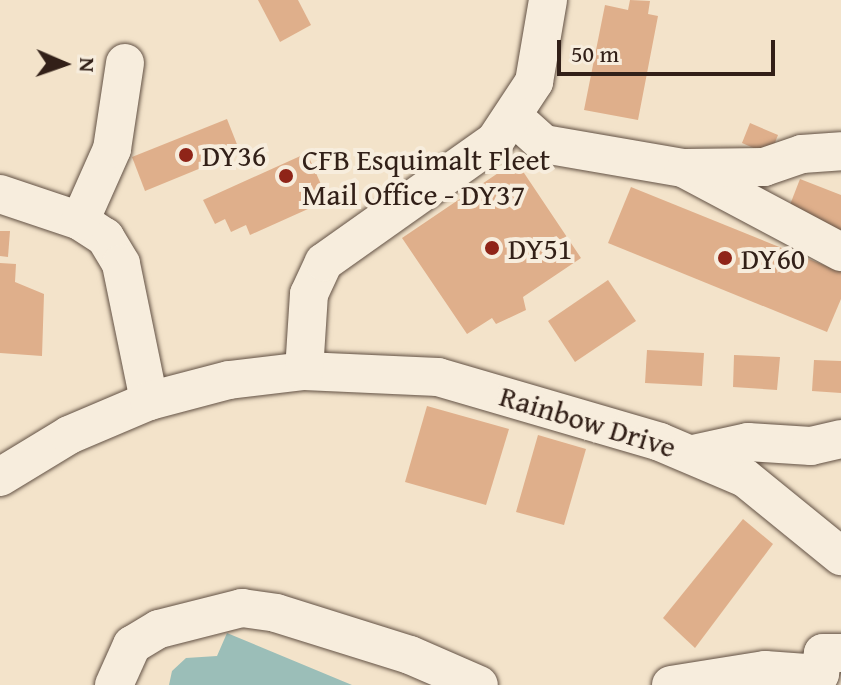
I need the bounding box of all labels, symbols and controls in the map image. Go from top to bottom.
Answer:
north arrow [24,24,104,104]
scale bar [561,24,779,74]
text: 50 m [571,36,619,71]
text: N [72,57,104,73]
place label: DY36 [202,137,266,173]
place label: CFB Esquimalt Fleet Mail Office - DY37 [302,141,550,212]
marker: DY36 [177,146,195,164]
marker: CFB Esquimalt Fleet Mail Office - DY37 [277,167,295,185]
place label: DY51 [508,230,572,266]
marker: DY51 [483,239,501,257]
place label: DY60 [741,240,805,276]
marker: DY60 [716,249,734,267]
street label: Rainbow Drive [496,377,680,465]

